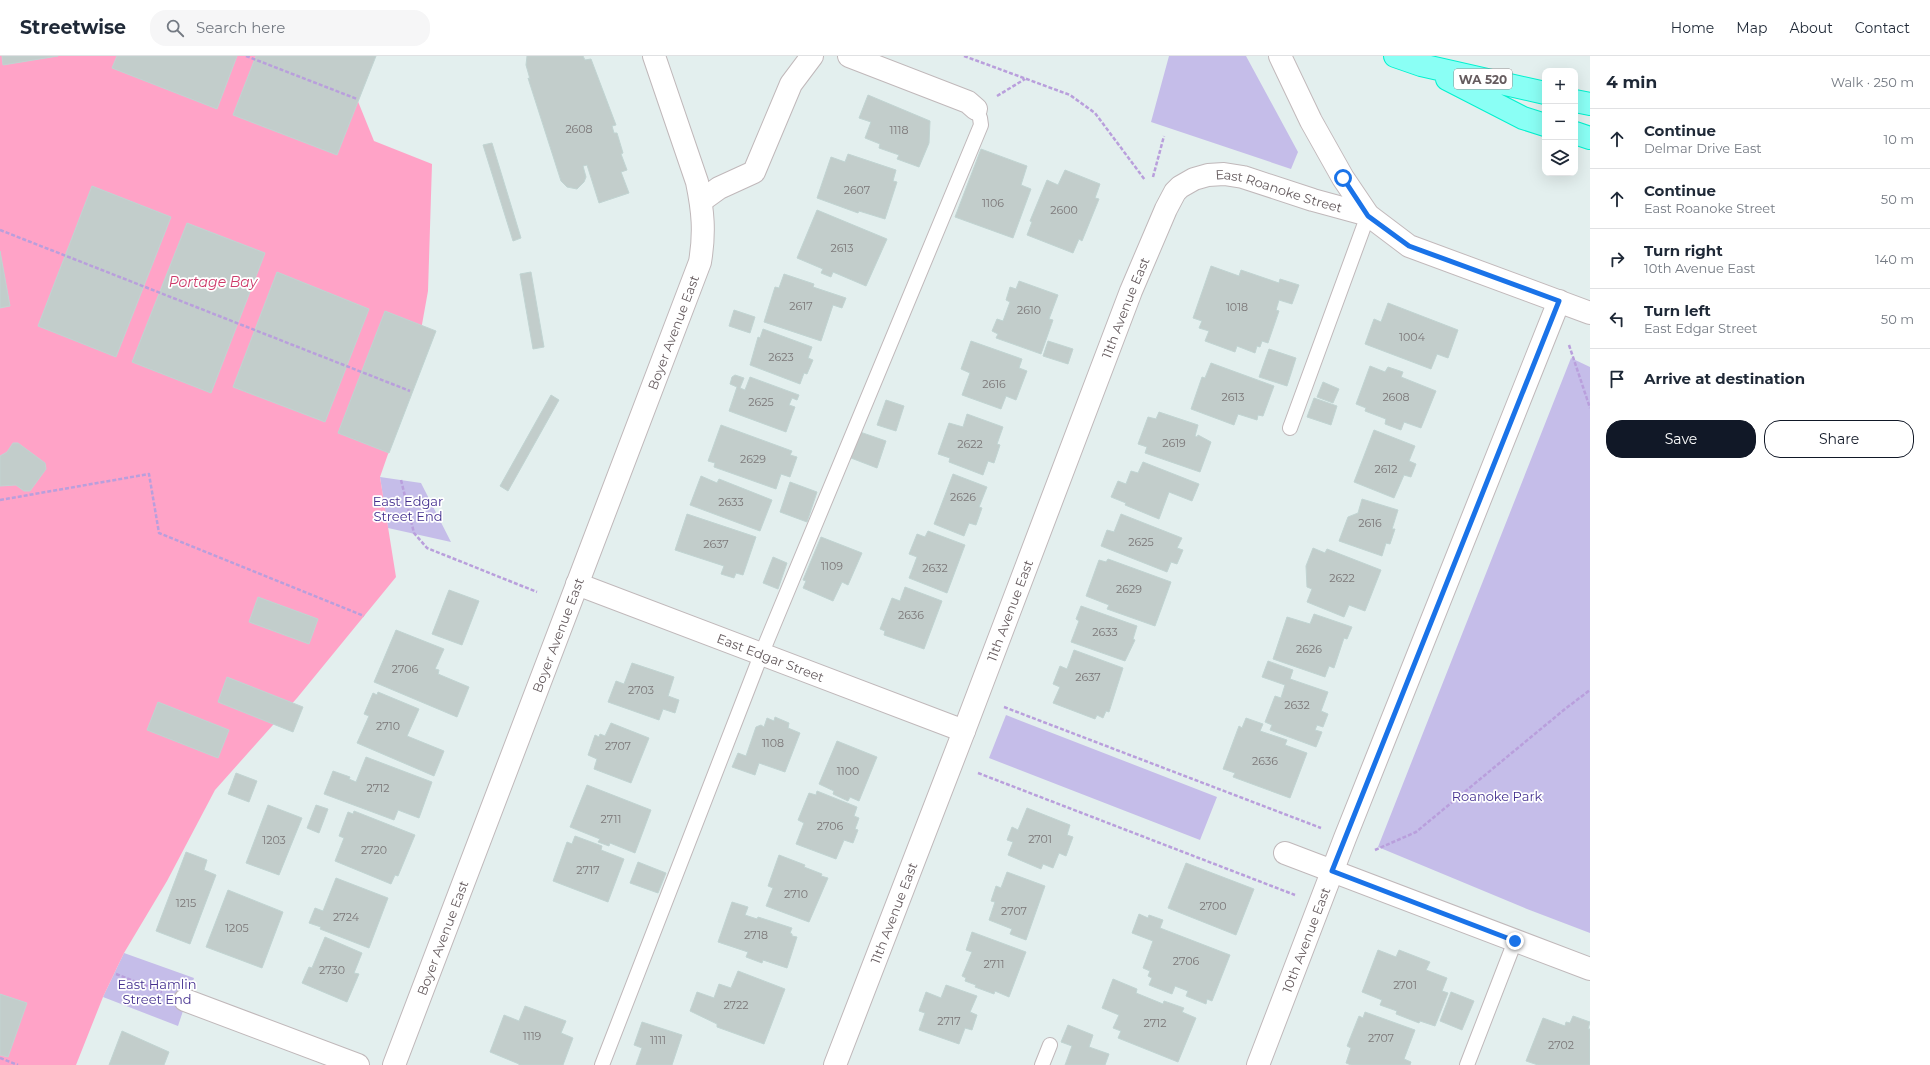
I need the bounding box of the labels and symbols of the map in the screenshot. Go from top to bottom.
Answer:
road number: WA 520 [1454,69,1512,89]
house number: 2608 [565,122,593,136]
house number: 1118 [890,123,908,137]
street label: East Roanoke Street [1215,166,1344,216]
route start [1334,169,1352,187]
house number: 2607 [844,183,870,197]
house number: 1106 [982,196,1004,210]
house number: 2600 [1050,203,1078,217]
house number: 2613 [830,241,854,255]
street label: 11th Avenue East [1098,255,1152,361]
water label: Portage Bay [169,273,259,291]
street label: Boyer Avenue East [644,273,702,392]
house number: 2617 [789,299,813,313]
house number: 1018 [1226,300,1248,314]
house number: 2610 [1017,303,1041,317]
house number: 1004 [1399,330,1426,344]
house number: 2623 [768,350,794,364]
house number: 2616 [982,377,1006,391]
house number: 2613 [1221,390,1245,404]
house number: 2608 [1382,390,1410,404]
house number: 2625 [748,395,774,409]
house number: 2619 [1162,436,1186,450]
house number: 2622 [957,437,983,451]
house number: 2629 [740,452,766,466]
house number: 2612 [1374,462,1398,476]
house number: 2626 [950,490,976,504]
park label: East Edgar Street End [373,493,443,524]
house number: 2633 [718,495,744,509]
house number: 2616 [1358,516,1382,530]
house number: 2625 [1128,535,1154,549]
house number: 2637 [703,537,729,551]
street label: 11th Avenue East [983,557,1036,663]
house number: 1109 [821,559,843,573]
house number: 2632 [922,561,948,575]
house number: 2622 [1329,571,1355,585]
street label: Boyer Avenue East [529,576,587,695]
house number: 2629 [1116,582,1142,596]
house number: 2636 [898,608,924,622]
house number: 2633 [1092,625,1118,639]
street label: East Edgar Street [715,630,826,685]
house number: 2626 [1296,642,1322,656]
house number: 2706 [392,662,419,676]
house number: 2637 [1075,670,1101,684]
house number: 2703 [628,683,654,697]
house number: 2632 [1284,698,1310,712]
house number: 2710 [376,719,400,733]
house number: 1108 [762,736,784,750]
house number: 2707 [605,739,631,753]
house number: 2636 [1252,754,1278,768]
house number: 1100 [837,764,859,778]
house number: 2712 [366,781,390,795]
park label: Roanoke Park [1452,788,1543,804]
house number: 2711 [601,812,621,826]
house number: 2706 [817,819,844,833]
house number: 2701 [1028,832,1052,846]
house number: 1203 [262,833,286,847]
house number: 2720 [361,843,387,857]
street label: 11th Avenue East [867,860,921,966]
house number: 2717 [576,863,600,877]
street label: Boyer Avenue East [413,878,472,998]
street label: 10th Avenue East [1279,885,1333,995]
house number: 2710 [784,887,808,901]
house number: 1215 [176,896,196,910]
house number: 2700 [1199,899,1227,913]
house number: 2707 [1001,904,1027,918]
house number: 2724 [333,910,360,924]
house number: 1205 [225,921,249,935]
house number: 2718 [744,928,768,942]
route end [1506,932,1524,950]
house number: 2706 [1173,954,1200,968]
house number: 2711 [984,957,1004,971]
house number: 2730 [319,963,345,977]
park label: East Hamlin Street End [117,976,197,1007]
house number: 2701 [1393,978,1417,992]
house number: 2722 [723,998,749,1012]
house number: 2717 [937,1014,961,1028]
house number: 2712 [1143,1016,1167,1030]
house number: 1119 [523,1029,542,1043]
house number: 2707 [1368,1031,1394,1045]
house number: 1111 [650,1033,666,1047]
house number: 2702 [1548,1038,1574,1052]

